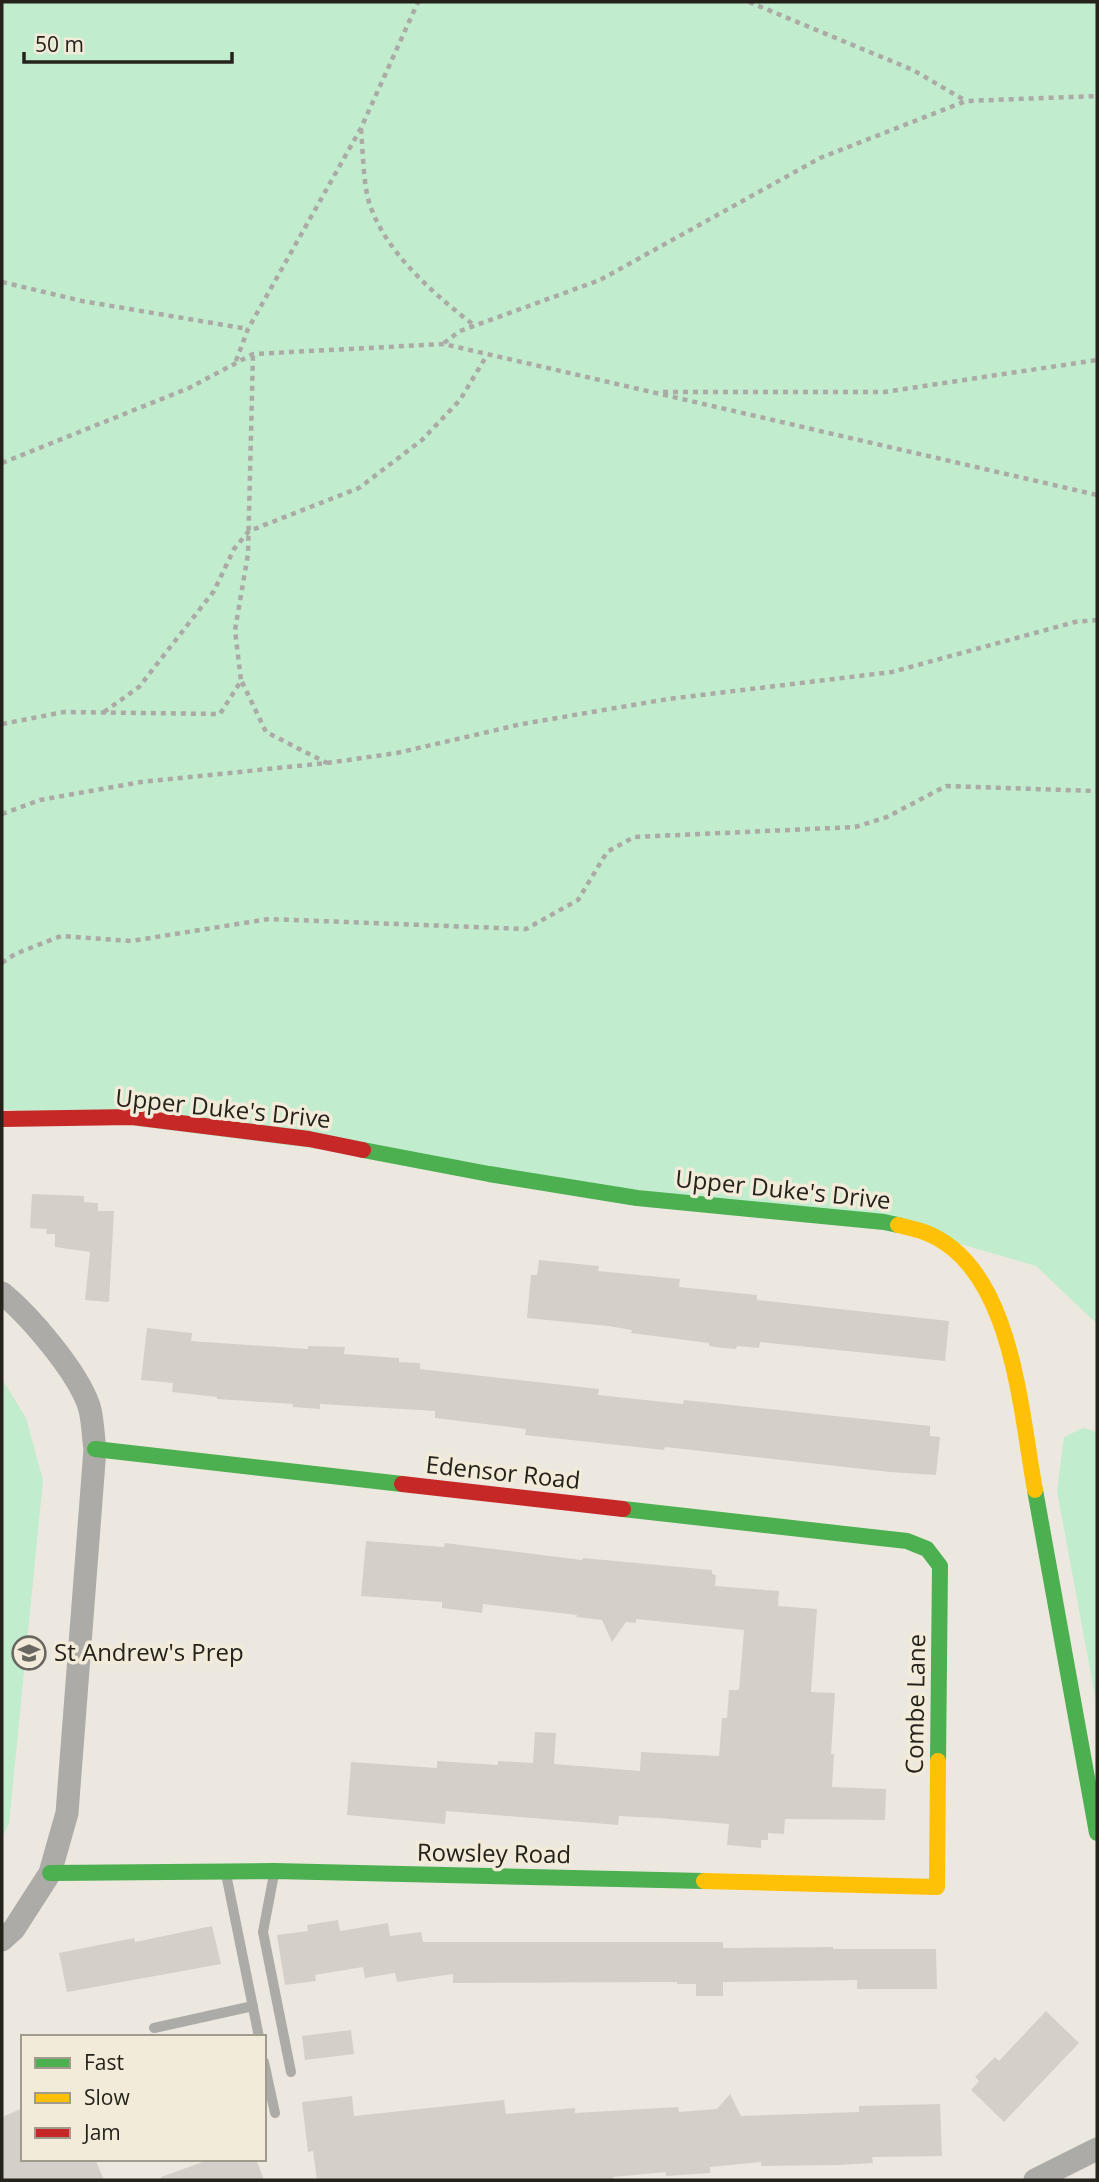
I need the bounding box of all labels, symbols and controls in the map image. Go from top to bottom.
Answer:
scale bar [24,21,233,65]
text: 50 m [35,30,84,58]
street label: Upper Duke's Drive [114,1080,332,1135]
street label: Upper Duke's Drive [674,1161,892,1216]
street label: Edensor Road [424,1447,582,1496]
school or university icon: St Andrew's Prep [10,1634,48,1672]
street label: Combe Lane [897,1634,932,1774]
place label: St Andrew's Prep [54,1635,244,1668]
street label: Rowsley Road [417,1835,571,1870]
legend [21,2035,266,2161]
text: Fast [84,2048,124,2076]
text: Slow [84,2083,130,2111]
text: Jam [82,2118,121,2146]

